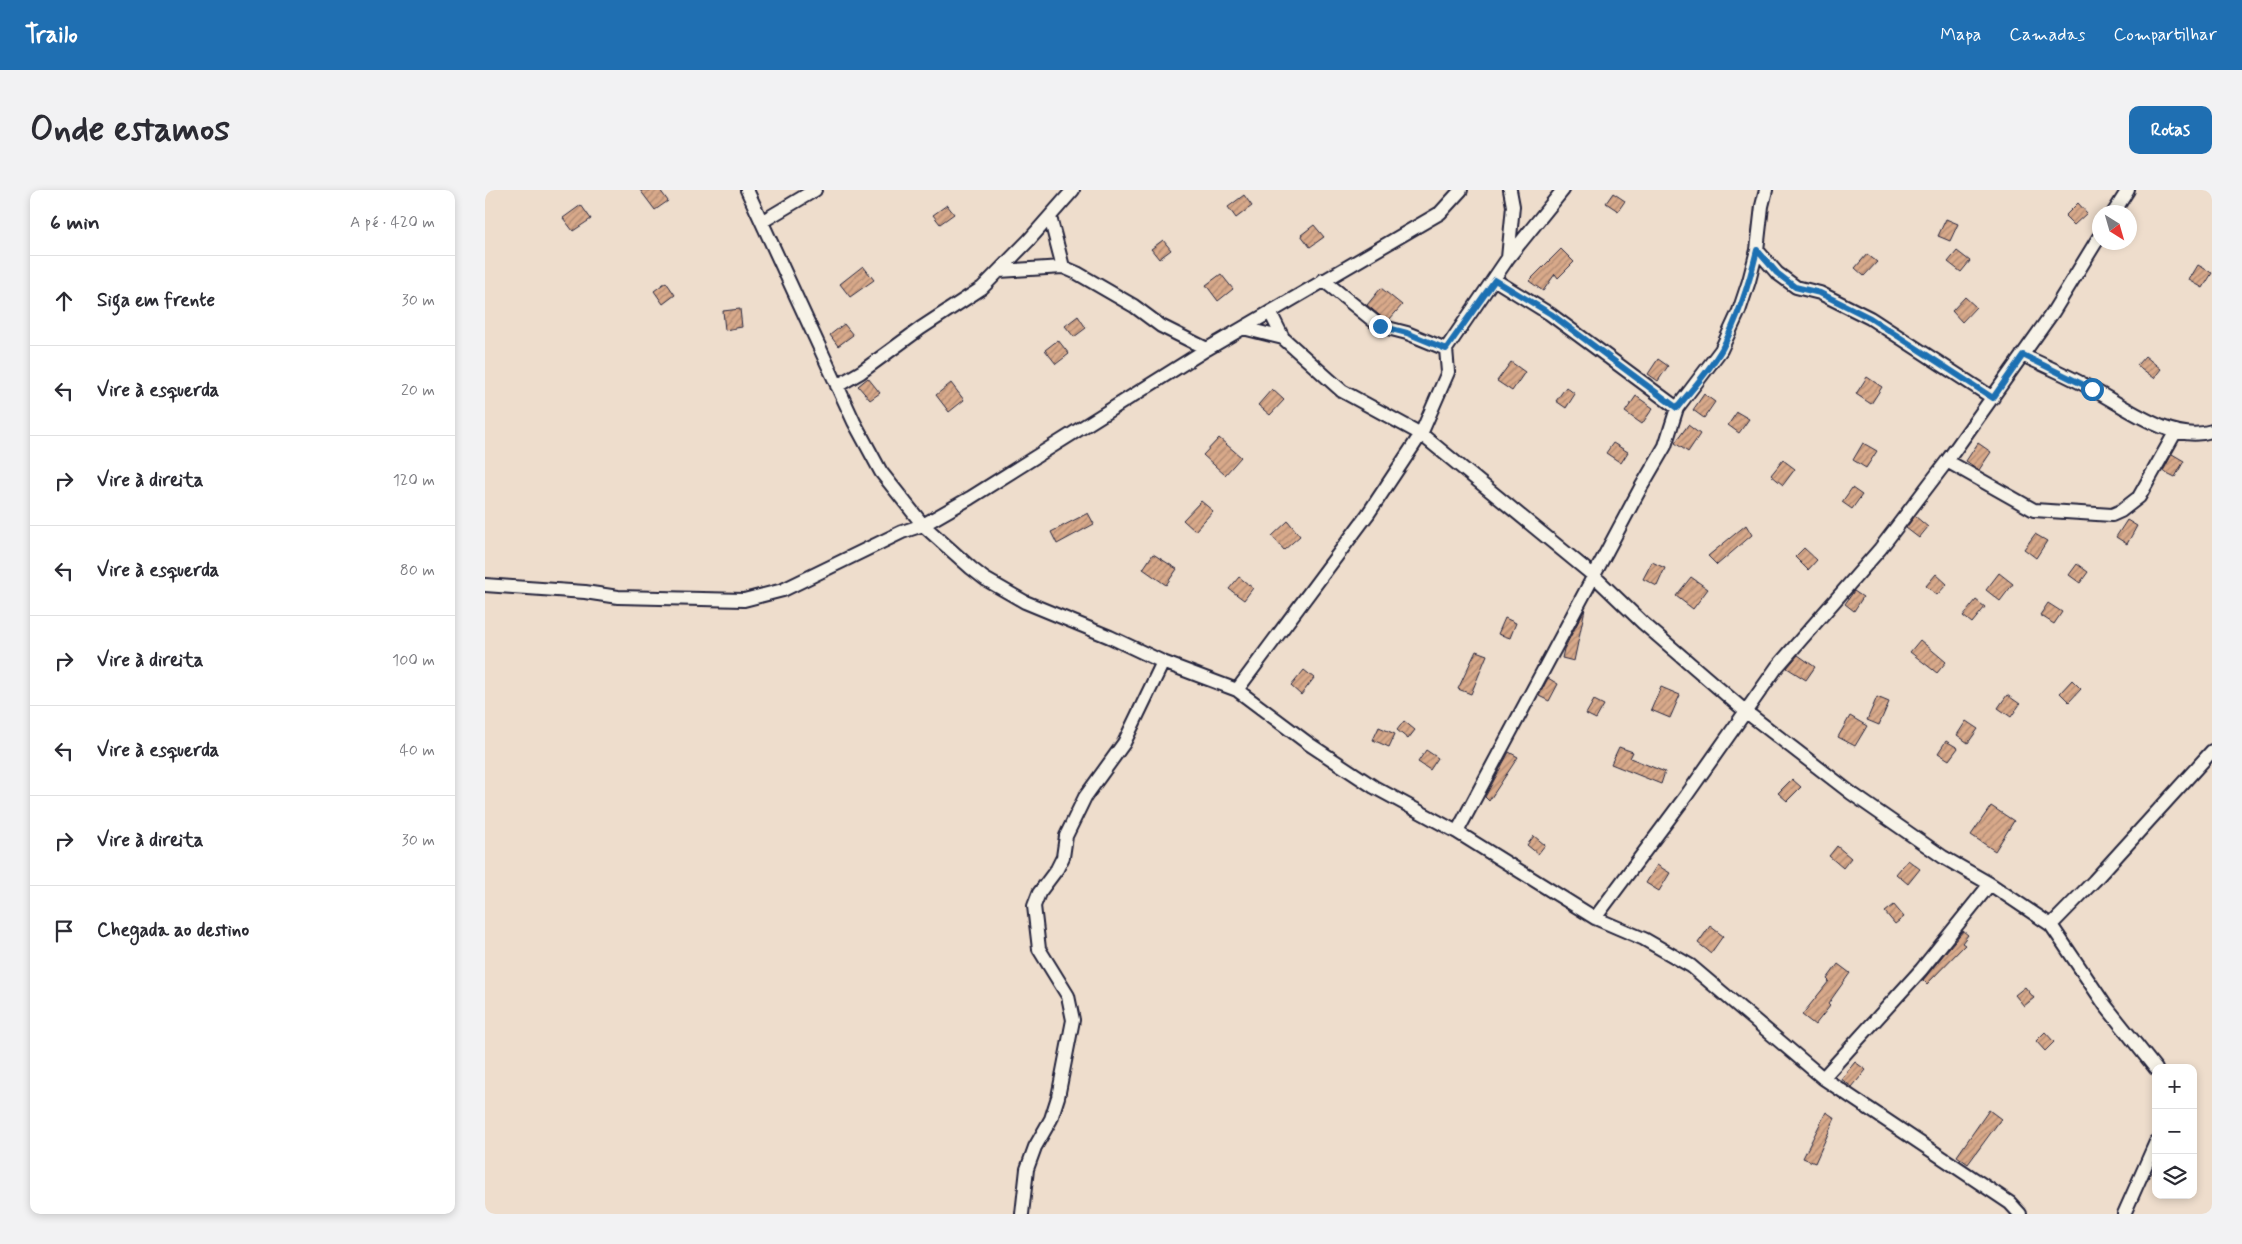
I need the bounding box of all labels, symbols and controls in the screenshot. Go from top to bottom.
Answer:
text: Trailo [25,20,78,51]
text: Mapa [1940,23,1981,47]
text: Camadas [2009,23,2085,47]
text: Compartilhar [2113,23,2217,47]
button: Rotas [2129,106,2212,154]
text: Onde estamos [30,107,230,153]
north arrow [2092,205,2137,250]
text: 6 min [50,209,100,237]
text: A pé · 420 m [350,212,435,233]
icon: ahead [50,287,78,315]
text: Siga em frente [97,288,215,313]
text: 30 m [402,290,435,311]
route end [1369,315,1392,338]
icon: left [50,377,78,405]
text: Vire à esquerda [97,378,219,403]
route start [2081,378,2104,401]
text: 20 m [401,380,435,401]
icon: right [50,467,78,495]
text: Vire à direita [97,468,203,493]
text: 120 m [393,470,435,491]
icon: left [50,557,78,585]
text: Vire à esquerda [97,558,219,583]
text: 80 m [400,560,435,581]
icon: right [50,647,78,675]
text: Vire à direita [97,648,203,673]
text: 100 m [392,650,435,671]
icon: left [50,737,78,765]
text: Vire à esquerda [97,738,219,763]
text: 40 m [399,740,435,761]
icon: right [50,827,78,855]
text: Vire à direita [97,828,203,853]
text: 30 m [402,830,435,851]
icon: arrive [50,917,78,945]
text: Chegada ao destino [97,918,249,943]
map controls [2152,1064,2197,1199]
button: + [2152,1064,2197,1109]
button: − [2152,1109,2197,1154]
button: layers [2152,1154,2197,1199]

